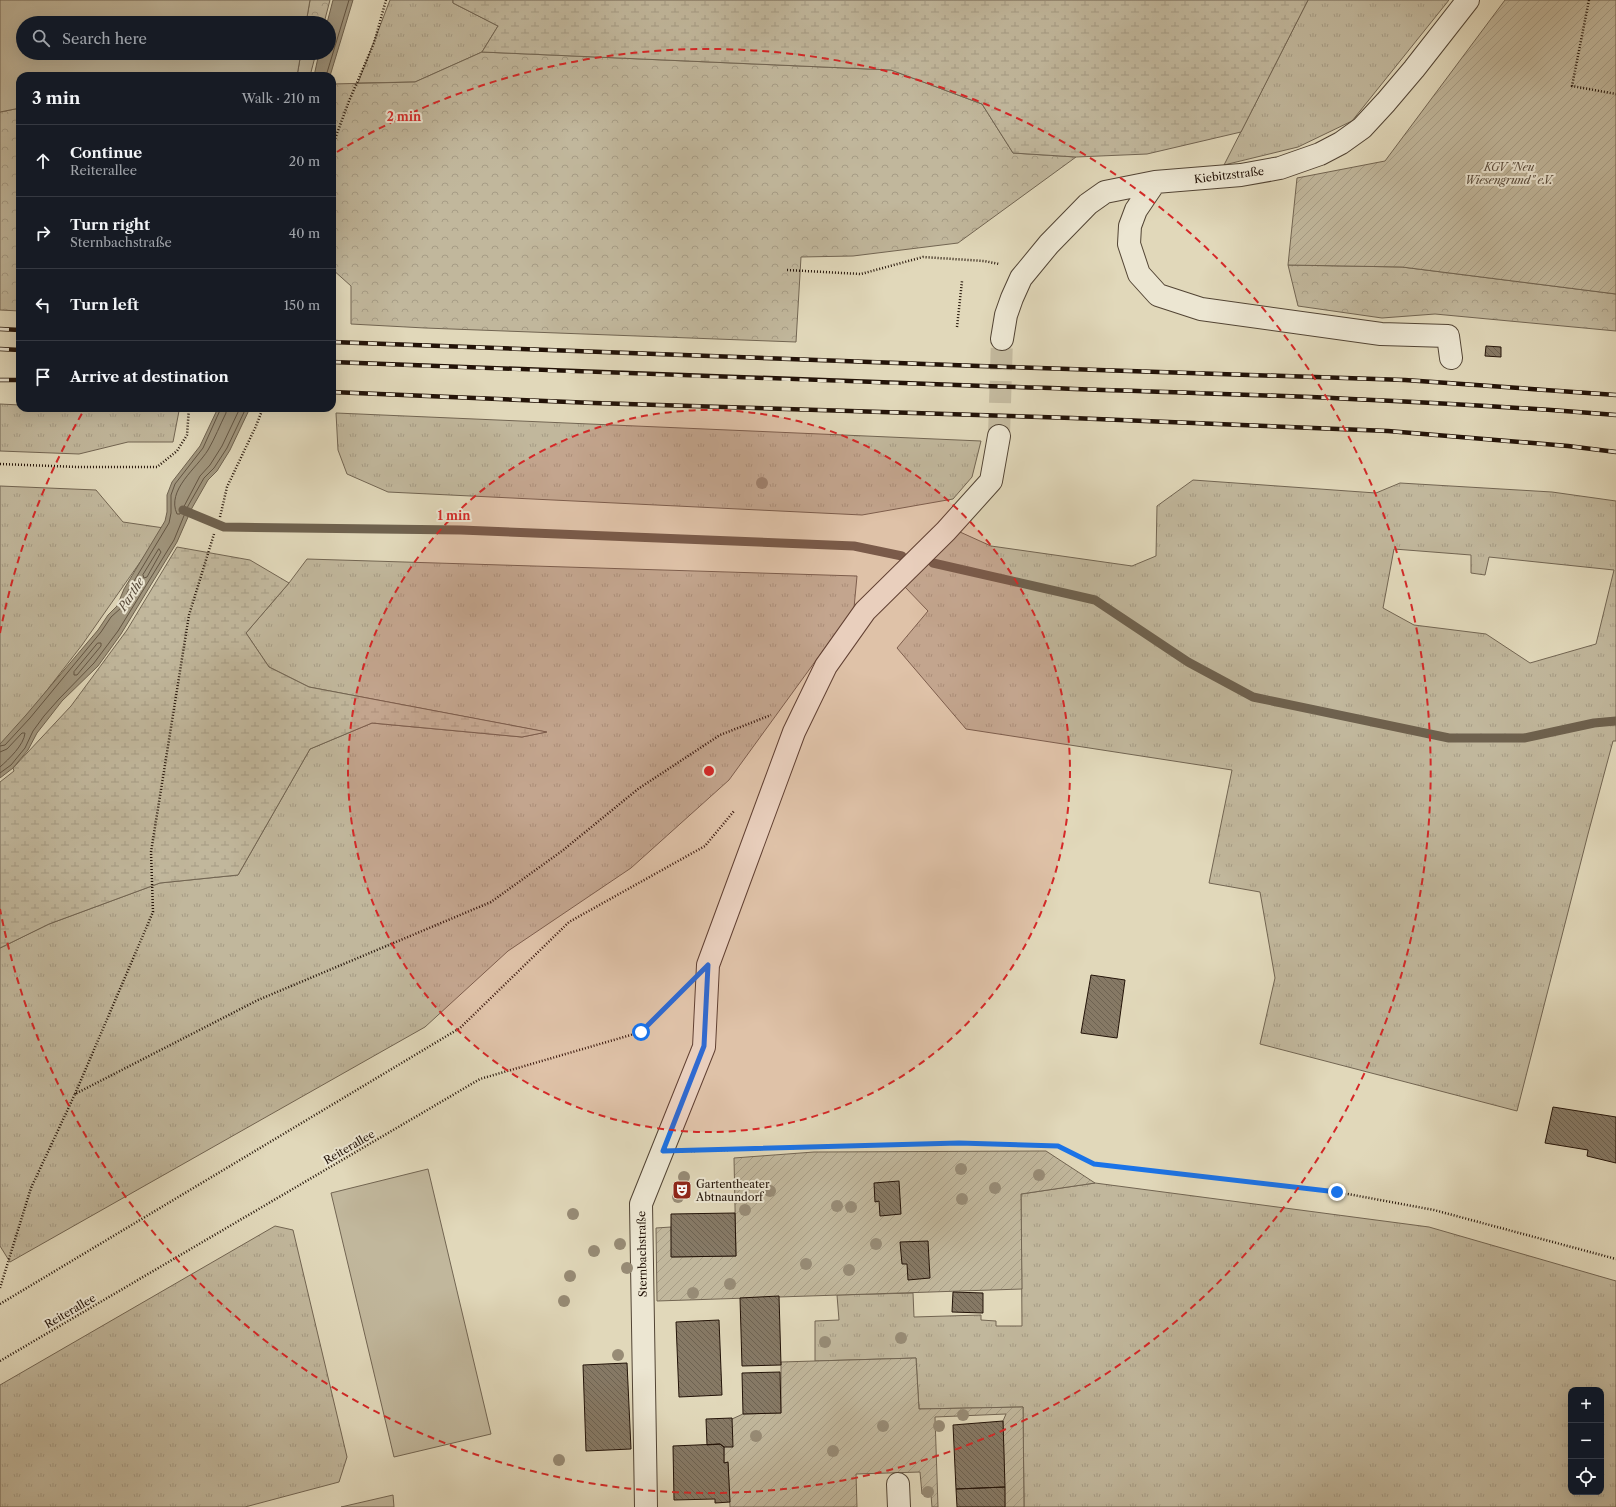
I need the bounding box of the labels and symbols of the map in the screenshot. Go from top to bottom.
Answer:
text: 2 min [387,109,422,124]
park label: KGV "Neu Wiesengrund" e.V. [1465,160,1555,187]
street label: Kiebitzstraße [1193,164,1265,186]
text: 1 min [438,508,471,523]
water label: Parthe [114,574,148,614]
centre of rings [702,764,716,778]
route start [632,1023,650,1041]
street label: Reiterallee [321,1127,377,1167]
place label: Gartentheater Abtnaundorf [695,1177,770,1204]
theatre icon: Gartentheater Abtnaundorf [671,1179,693,1201]
route end [1328,1183,1346,1201]
street label: Sternbachstraße [634,1211,650,1297]
street label: Reiterallee [42,1291,98,1331]

